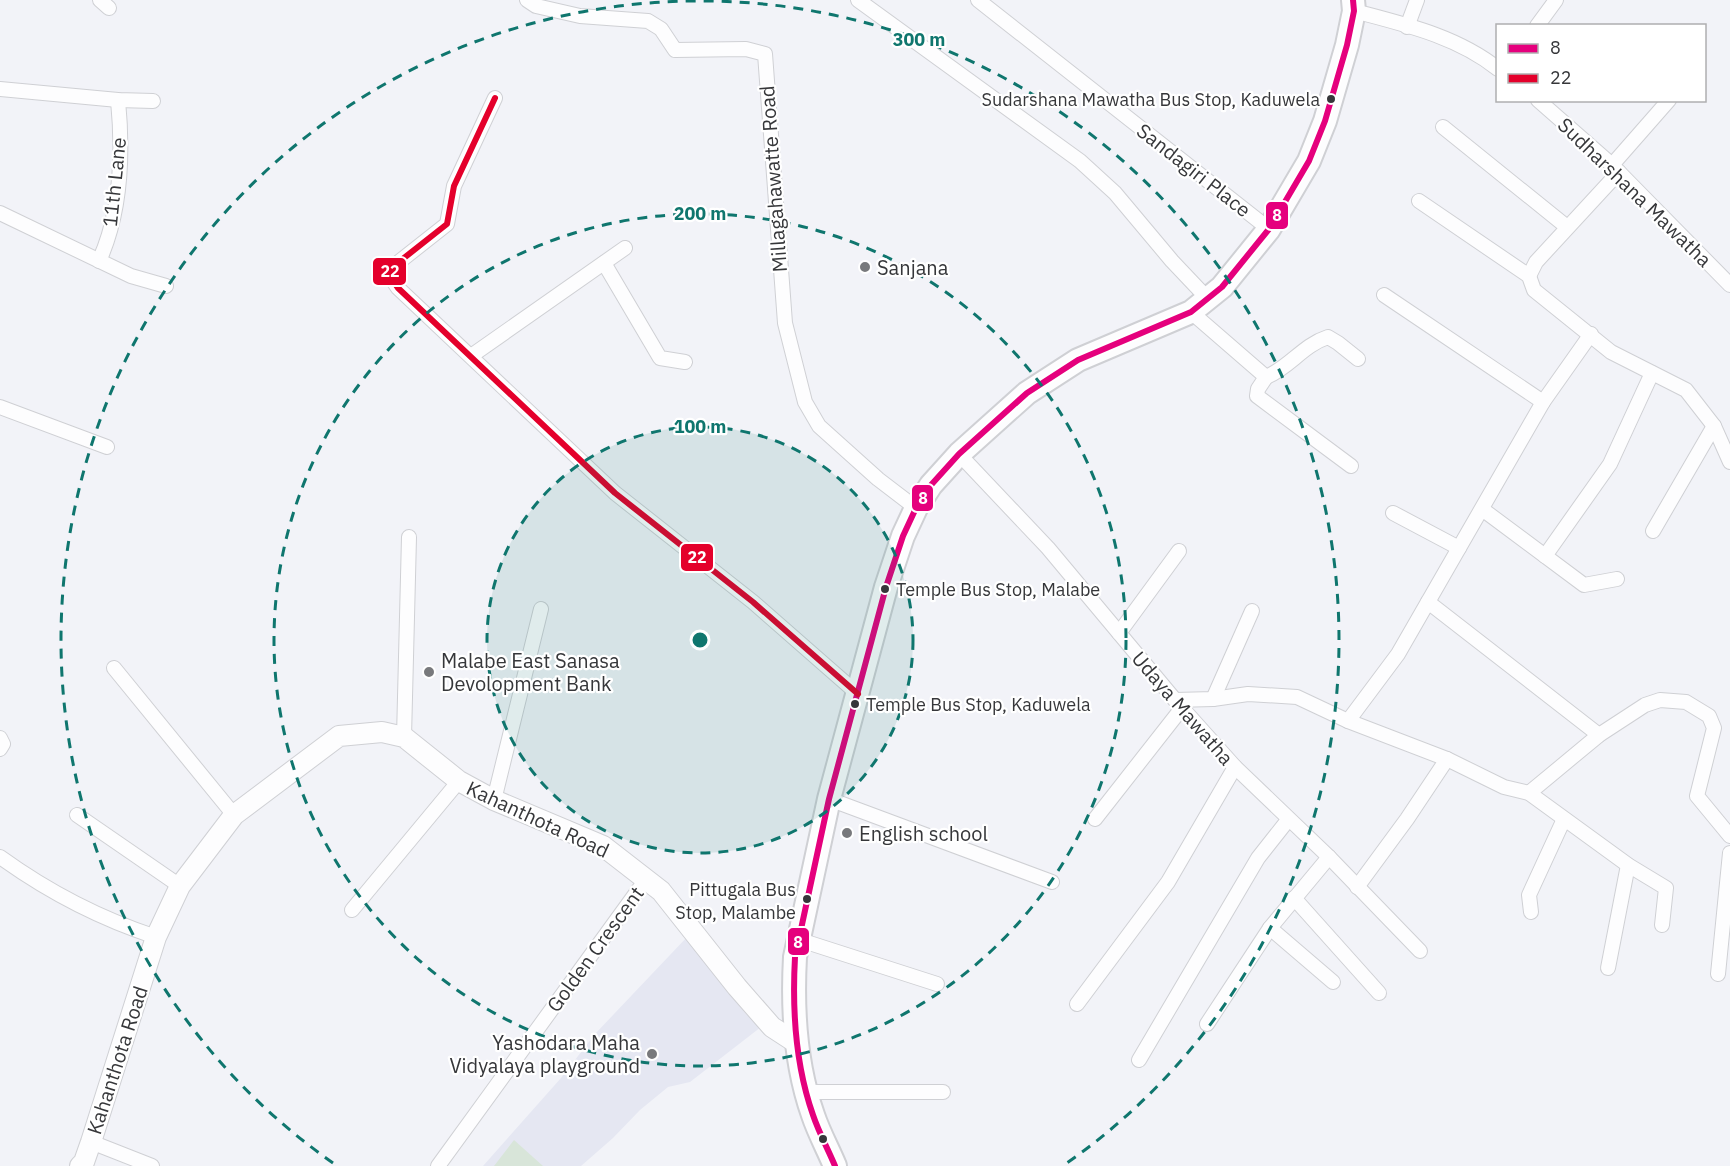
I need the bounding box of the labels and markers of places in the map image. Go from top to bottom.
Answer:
place label: Sudarshana Mawatha Bus Stop, Kaduwela [982,88,1320,111]
marker: Sudarshana Mawatha Bus Stop, Kaduwela [1325,93,1337,105]
place label: Sanjana [877,254,949,281]
marker: Sanjana [858,260,872,274]
place label: Temple Bus Stop, Malabe [896,578,1100,601]
marker: Temple Bus Stop, Malabe [879,583,891,595]
centre of rings [690,630,710,650]
place label: Malabe East Sanasa Devolopment Bank [441,647,620,697]
marker: Malabe East Sanasa Devolopment Bank [422,665,436,679]
place label: Temple Bus Stop, Kaduwela [866,693,1091,716]
marker: Temple Bus Stop, Kaduwela [849,698,861,710]
place label: English school [859,820,988,847]
marker: English school [840,826,854,840]
place label: Pittugala Bus Stop, Malambe [675,878,796,924]
marker: Pittugala Bus Stop, Malambe [801,893,813,905]
place label: Yashodara Maha Vidyalaya playground [449,1029,640,1079]
marker: Yashodara Maha Vidyalaya playground [645,1047,659,1061]
unlabelled marker [817,1133,829,1145]

